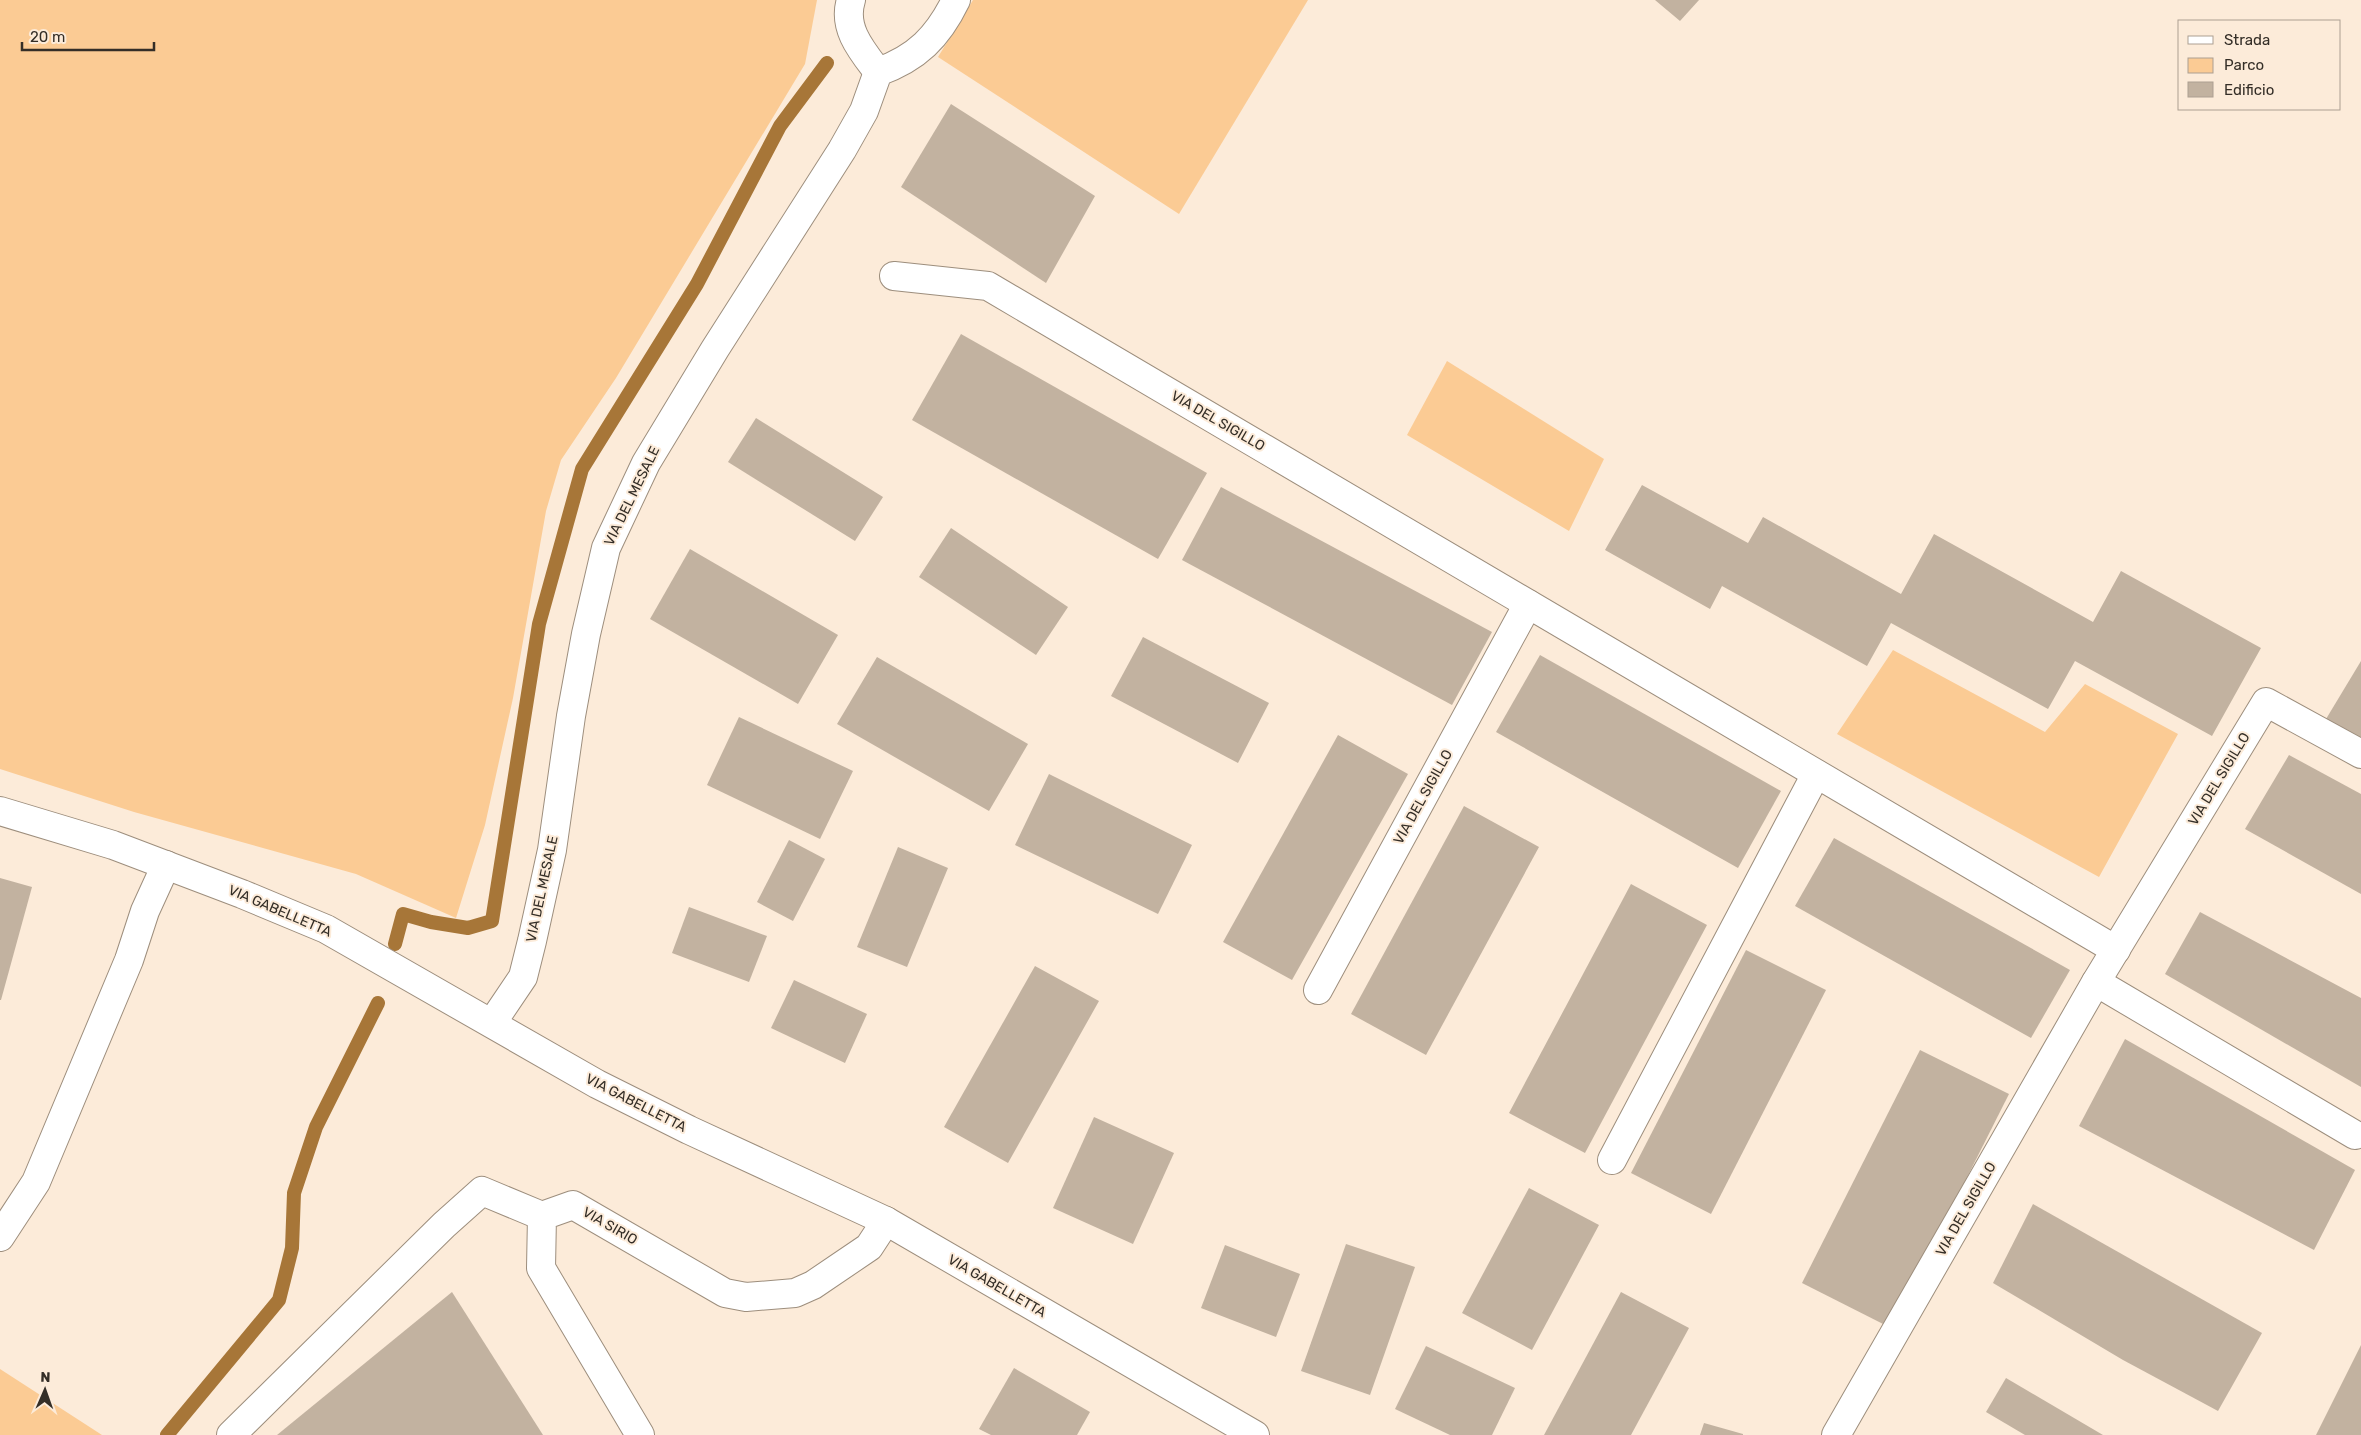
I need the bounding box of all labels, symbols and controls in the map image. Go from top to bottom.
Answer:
scale bar [22,20,155,52]
legend [2178,20,2341,110]
text: 20 m [30,28,65,46]
text: Strada [2224,31,2270,49]
text: Parco [2224,56,2264,74]
text: Edificio [2224,81,2274,99]
street label: VIA DEL SIGILLO [1168,387,1268,455]
street label: VIA DEL MESALE [601,444,663,548]
street label: VIA DEL SIGILLO [2185,729,2253,829]
street label: VIA DEL SIGILLO [1390,747,1456,847]
street label: VIA DEL MESALE [522,834,562,944]
street label: VIA GABELLETTA [226,882,335,941]
street label: VIA GABELLETTA [583,1070,690,1136]
street label: VIA DEL SIGILLO [1932,1159,2000,1259]
street label: VIA SIRIO [580,1204,640,1248]
street label: VIA GABELLETTA [945,1251,1050,1321]
north arrow [20,1365,70,1415]
text: N [40,1369,51,1386]

